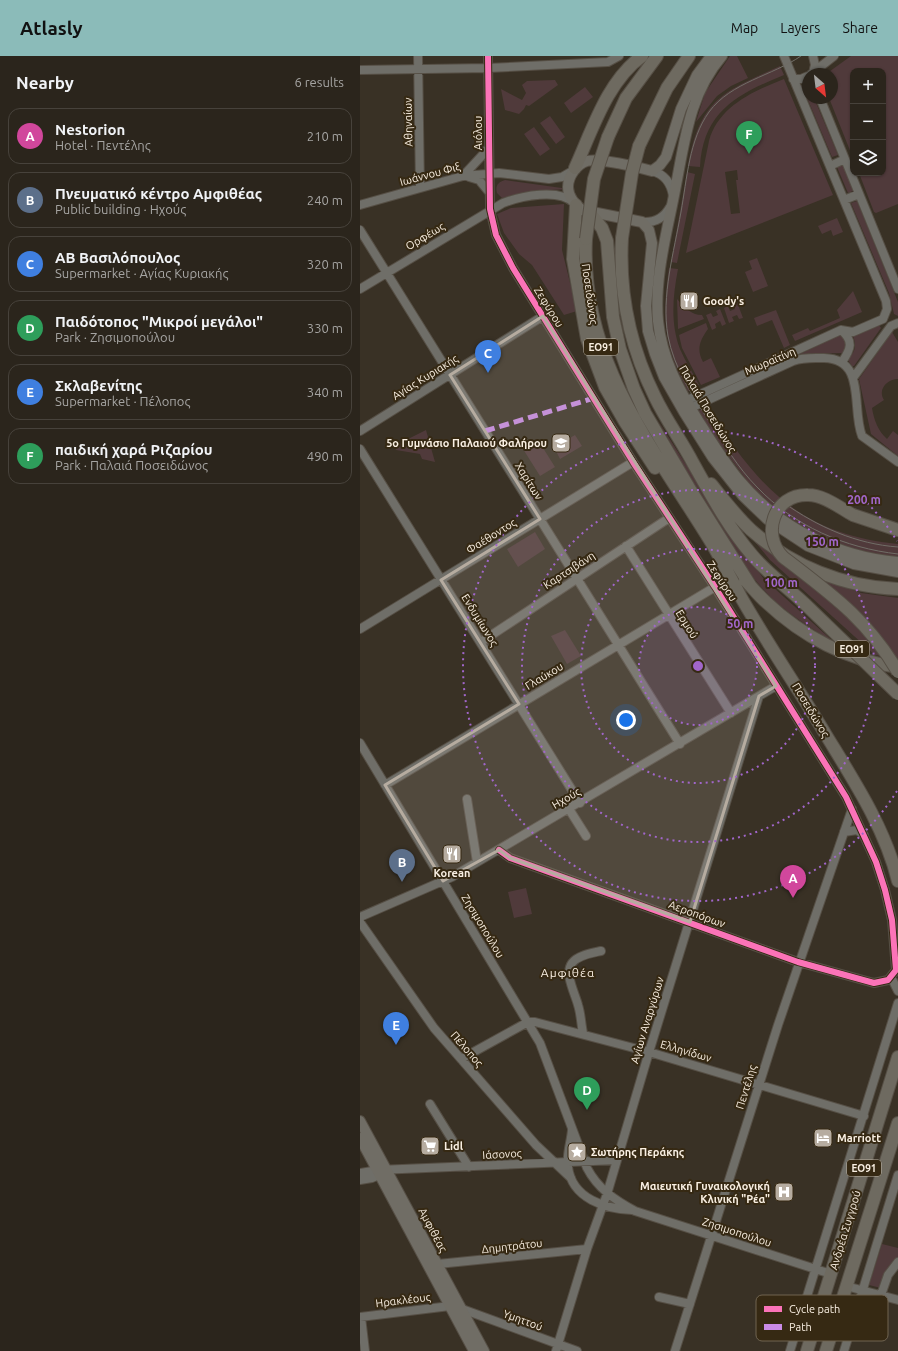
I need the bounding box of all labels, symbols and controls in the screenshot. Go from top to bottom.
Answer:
text: Atlasly [20,17,83,39]
text: Map [731,20,758,36]
text: Layers [780,20,820,36]
text: Share [842,20,878,36]
north arrow [802,68,838,104]
map controls [850,68,886,176]
button: + [850,68,886,104]
text: Nearby [16,73,74,92]
text: 6 results [294,75,344,89]
street label: Αθηναίων [402,97,414,147]
button: − [850,104,886,140]
street label: Αιόλου [472,116,484,150]
text: Nestorion [55,121,125,138]
pin: F [736,121,762,154]
text: A [25,129,35,143]
text: 210 m [307,129,343,143]
text: Hotel · Πεντέλης [55,138,151,152]
button: layers [850,140,886,176]
street label: Ιωάννου Φιξ [398,160,463,189]
text: Πνευματικό κέντρο Αμφιθέας [55,185,262,202]
text: B [26,193,34,207]
text: 240 m [307,193,343,207]
text: Public building · Ηχούς [55,202,186,216]
street label: Ορφέως [403,220,447,253]
text: ΑΒ Βασιλόπουλος [55,249,180,266]
text: C [26,257,34,271]
text: 320 m [307,257,343,271]
street label: Ποσειδώνος [579,263,600,325]
text: Supermarket · Αγίας Κυριακής [55,266,228,280]
street label: Ζεφύρου [532,284,566,330]
restaurant icon: Goody's [678,290,700,312]
place label: Goody's [703,295,744,307]
text: Παιδότοπος "Μικροί μεγάλοι" [55,313,263,330]
text: D [25,321,35,335]
text: 330 m [307,321,343,335]
text: Park · Ζησιμοπούλου [55,330,175,344]
road number: ΕΟ91 [584,339,618,355]
pin: C [475,340,501,373]
street label: Μωραϊτίνη [743,345,797,377]
street label: Αγίας Κυριακής [390,352,461,403]
street label: Παλαιά Ποσειδώνος [676,363,739,455]
text: Σκλαβενίτης [55,377,142,394]
text: E [26,385,34,399]
text: 340 m [307,385,343,399]
text: Supermarket · Πέλοπος [55,394,190,408]
school or university icon: 5ο Γυμνάσιο Παλαιού Φαλήρου [550,432,572,454]
place label: 5ο Γυμνάσιο Παλαιού Φαλήρου [386,437,547,449]
text: παιδική χαρά Ριζαρίου [55,441,213,458]
text: F [26,449,34,463]
text: 490 m [307,449,343,463]
text: Park · Παλαιά Ποσειδώνος [55,458,208,472]
street label: Χαρίτων [513,460,546,503]
text: 200 m [847,493,881,506]
street label: Φαέθοντος [464,516,519,557]
text: 150 m [805,535,839,548]
street label: Καρτσιβάνη [541,549,597,591]
street label: Ζεφύρου [705,559,739,603]
text: 100 m [764,576,798,589]
street label: Ενδυμίωνος [458,592,501,649]
street label: Ερμού [673,607,701,641]
text: 50 m [727,617,753,630]
road number: ΕΟ91 [835,641,869,657]
centre of rings [691,659,705,673]
street label: Γλαύκου [523,660,565,692]
street label: Ποσειδώνος [789,681,832,740]
your location [616,710,636,730]
street label: Ηχούς [550,785,583,812]
restaurant icon: Korean [441,843,463,865]
pin: B [389,849,415,882]
pin: A [780,865,806,898]
place label: Korean [434,867,470,879]
street label: Ζησιμοπούλου [459,892,507,960]
street label: Αεροπόρων [667,898,728,930]
district label: Αμφιθέα [541,966,595,979]
street label: Αγίων Αναργύρων [628,975,666,1065]
pin: E [383,1012,409,1045]
street label: Πέλοπος [448,1029,486,1070]
street label: Ελληνίδων [659,1038,714,1064]
street label: Πεντέλης [734,1063,759,1111]
pin: D [574,1077,600,1110]
hotel icon: Marriott [812,1127,834,1149]
place label: Marriott [837,1132,881,1144]
supermarket icon: Lidl [419,1135,441,1157]
place label: Lidl [444,1140,464,1152]
place icon: Σωτήρης Περάκης [566,1141,588,1163]
place label: Σωτήρης Περάκης [591,1146,685,1159]
street label: Ιάσονος [482,1147,522,1162]
road number: ΕΟ91 [847,1160,881,1176]
place label: Μαιευτική Γυναικολογική Κλινική "Ρέα" [640,1180,770,1205]
hospital icon: Μαιευτική Γυναικολογική Κλινική "Ρέα" [773,1181,795,1203]
street label: Ανδρέα Συγγρού [827,1189,863,1271]
street label: Αμφιθέας [415,1206,450,1255]
street label: Ζησιμοπούλου [701,1215,773,1249]
street label: Δημητράτου [481,1237,543,1255]
street label: Ηρακλέους [375,1291,431,1310]
legend [756,1295,888,1341]
text: Cycle path [789,1303,840,1315]
street label: Υμηττού [502,1307,544,1333]
text: Path [789,1321,812,1333]

